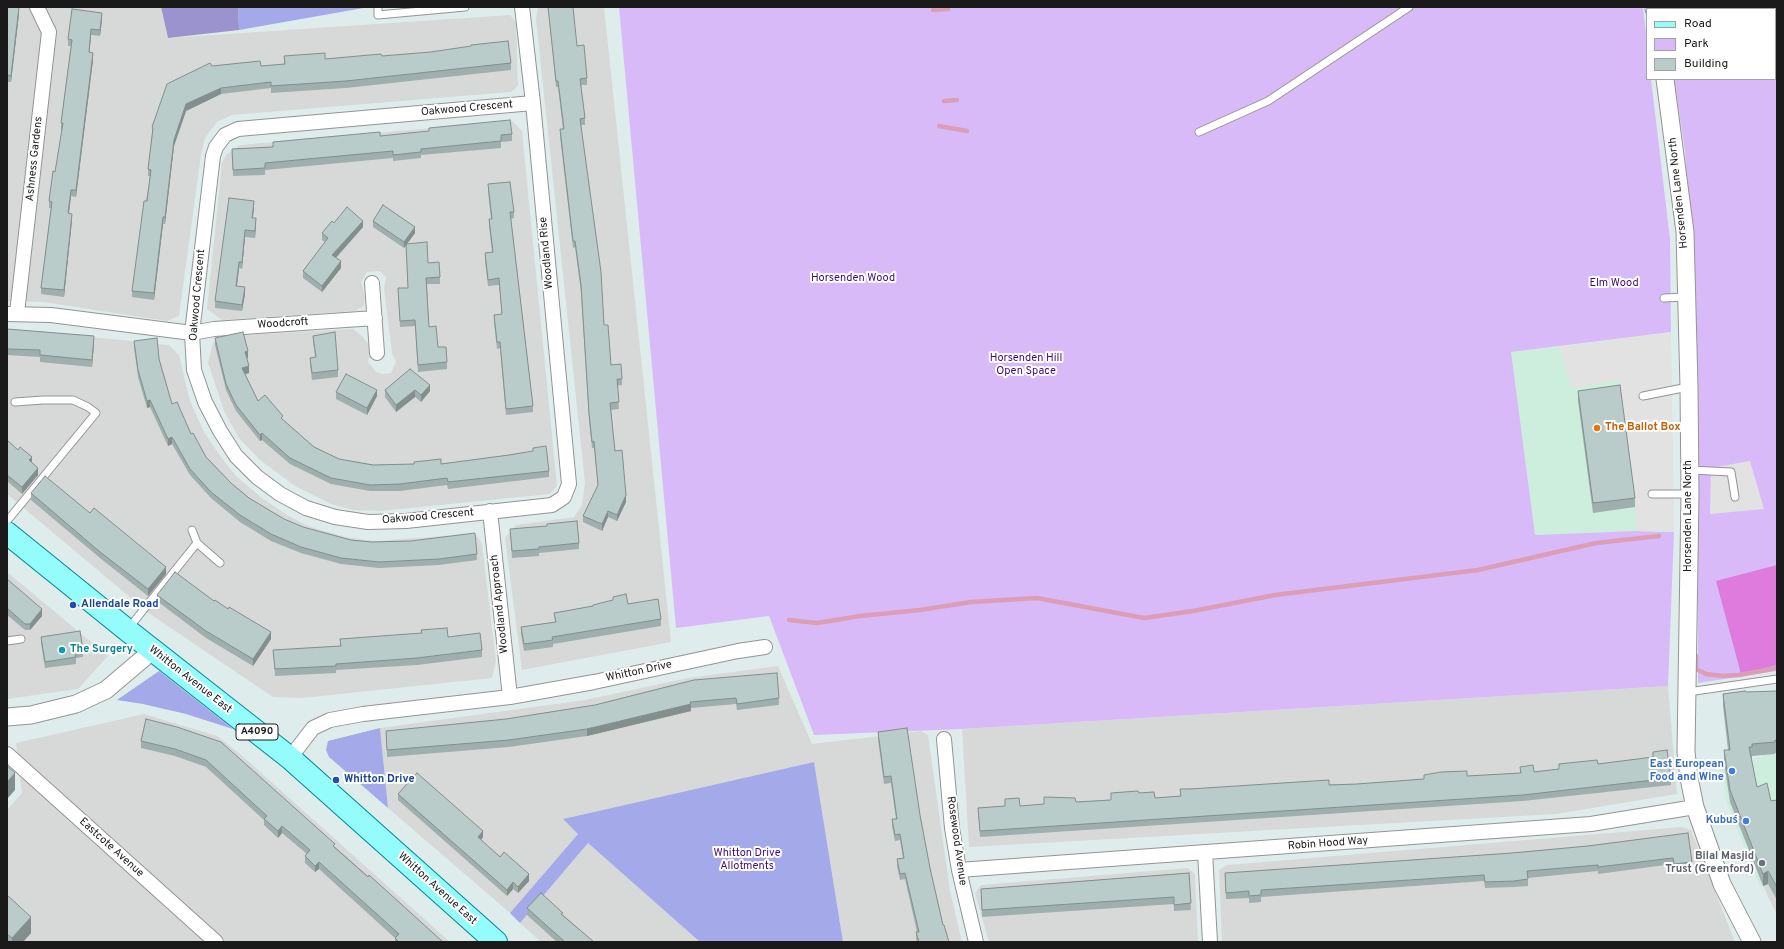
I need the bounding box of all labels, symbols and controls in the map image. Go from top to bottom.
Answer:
legend [1646,8,1776,80]
text: Road [1684,16,1712,32]
text: Park [1684,36,1709,52]
text: Building [1684,56,1728,72]
street label: Oakwood Crescent [420,98,514,120]
street label: Ashness Gardens [24,116,46,202]
street label: Horsenden Lane North [1667,137,1691,249]
street label: Woodland Rise [537,216,557,290]
street label: Oakwood Crescent [187,248,209,342]
park label: Horsenden Wood [811,272,895,286]
park label: Elm Wood [1589,277,1639,291]
street label: Woodcroft [257,316,309,332]
park label: Horsenden Hill Open Space [990,352,1062,378]
place label: The Ballot Box [1605,421,1680,435]
marker: The Ballot Box [1592,423,1602,433]
street label: Horsenden Lane North [1682,460,1696,572]
street label: Oakwood Crescent [381,506,475,528]
street label: Woodland Approach [488,554,512,654]
place label: Allendale Road [81,598,159,612]
marker: Allendale Road [68,600,78,610]
place label: The Surgery [70,643,133,657]
street label: Whitton Avenue East [146,643,234,717]
marker: The Surgery [57,645,67,655]
street label: Whitton Drive [605,659,673,685]
road number: A4090 [236,724,278,740]
place label: East European Food and Wine [1650,758,1724,784]
marker: East European Food and Wine [1727,766,1737,776]
place label: Whitton Drive [344,773,415,787]
marker: Whitton Drive [331,775,341,785]
street label: Rosewood Avenue [943,796,969,886]
place label: Kubuś [1706,814,1738,828]
street label: Eastcote Avenue [76,816,146,880]
marker: Kubuś [1741,816,1751,826]
street label: Robin Hood Way [1287,835,1369,853]
park label: Whitton Drive Allotments [713,847,781,873]
street label: Whitton Avenue East [395,850,479,928]
place label: Bilal Masjid Trust (Greenford) [1665,850,1754,876]
marker: Bilal Masjid Trust (Greenford) [1757,858,1767,868]

